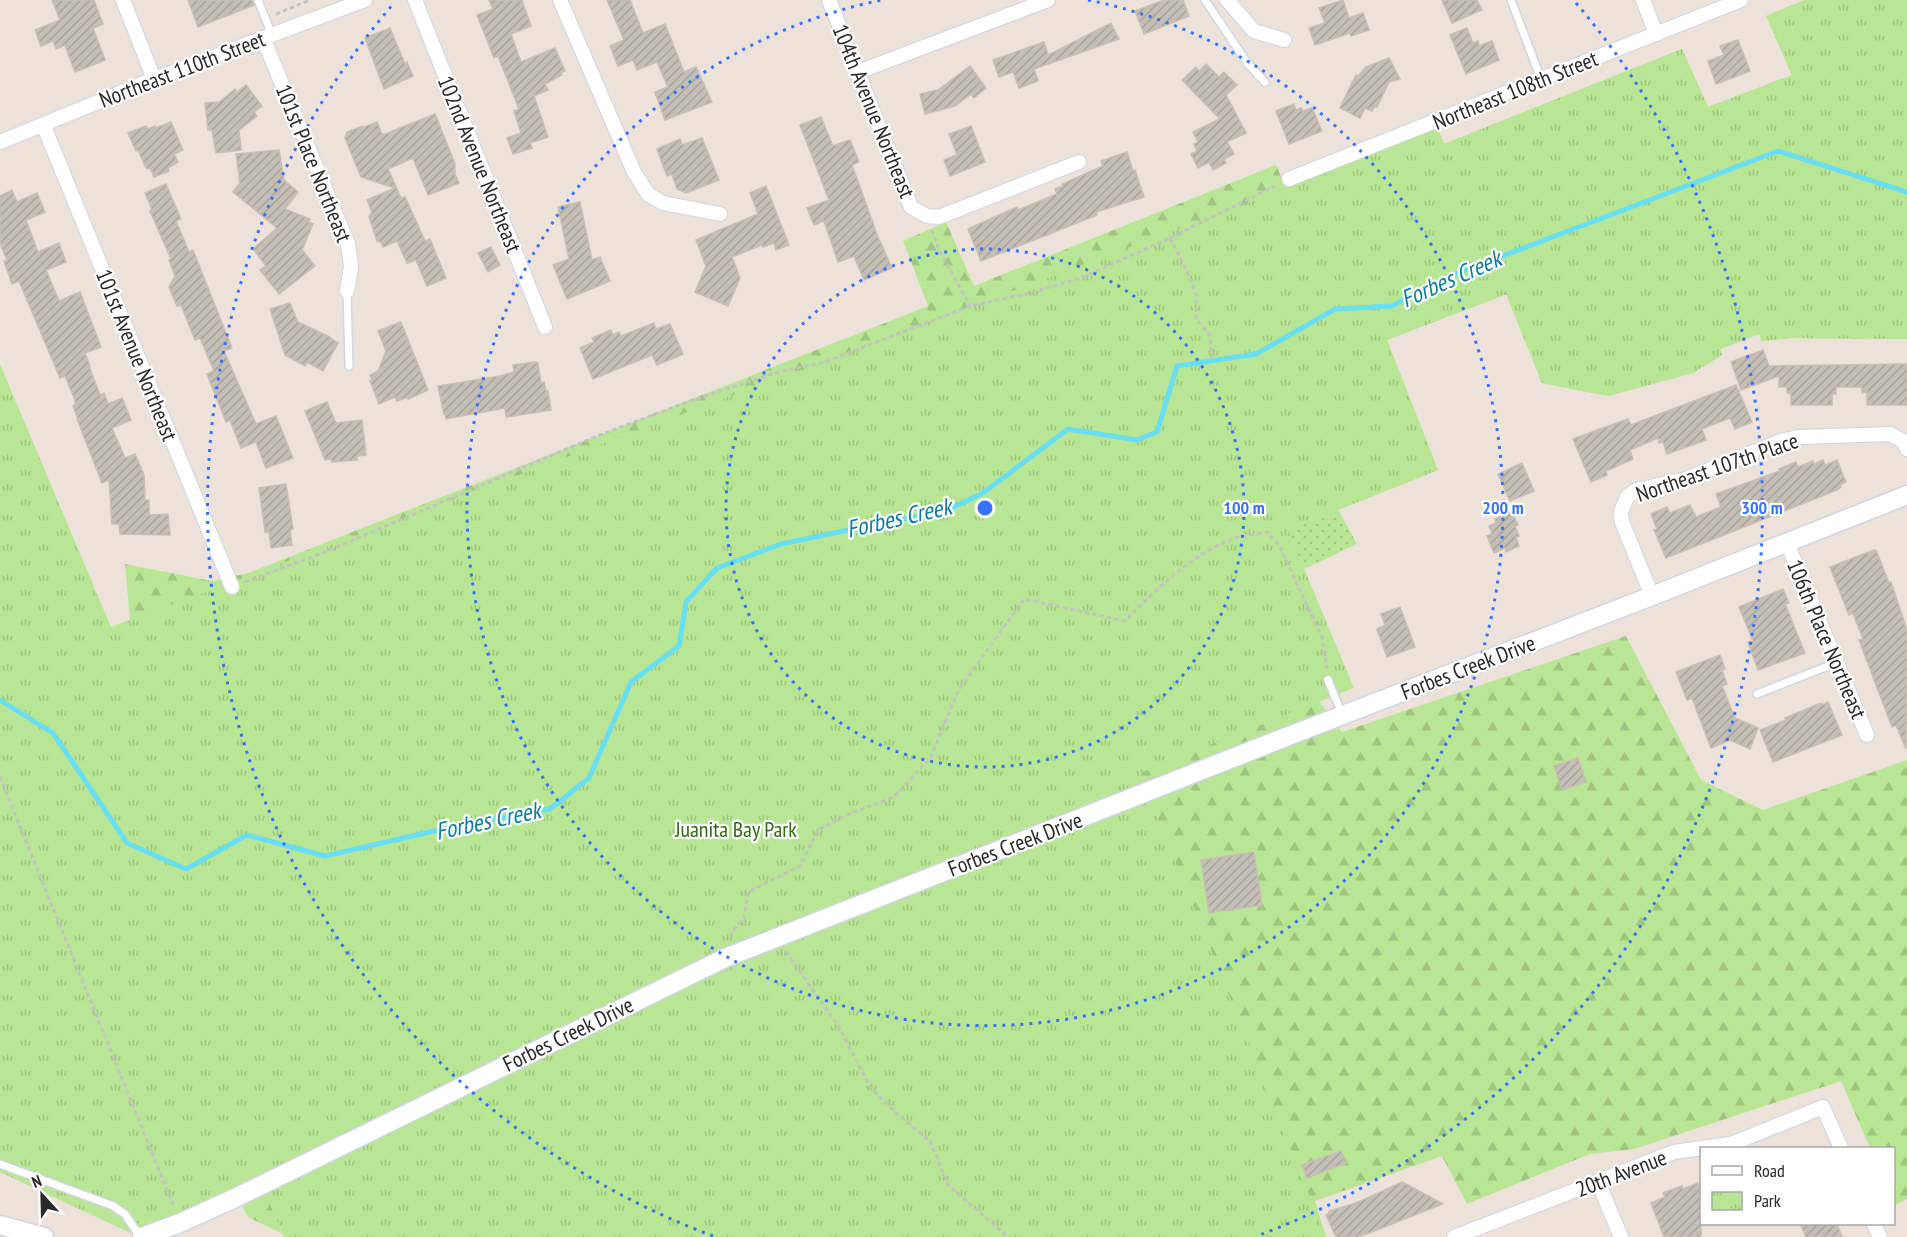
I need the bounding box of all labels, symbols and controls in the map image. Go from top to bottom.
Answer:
street label: 104th Avenue Northeast [826,20,922,202]
street label: Northeast 110th Street [95,25,269,113]
street label: Northeast 108th Street [1428,44,1602,136]
street label: 102nd Avenue Northeast [432,71,528,257]
street label: 101st Place Northeast [270,80,358,246]
water label: Forbes Creek [1396,242,1508,314]
street label: 101st Avenue Northeast [90,265,184,445]
street label: Northeast 107th Place [1632,426,1802,508]
water label: Forbes Creek [843,490,957,545]
text: 100 m [1223,496,1265,519]
text: 200 m [1482,496,1524,519]
text: 300 m [1741,496,1783,519]
centre of rings [975,498,995,518]
street label: 106th Place Northeast [1781,555,1873,723]
street label: Forbes Creek Drive [1397,629,1539,705]
water label: Forbes Creek [433,794,546,847]
street label: Forbes Creek Drive [944,806,1086,882]
park label: Juanita Bay Park [674,815,797,843]
street label: Forbes Creek Drive [498,990,638,1078]
street label: 20th Avenue [1572,1143,1670,1203]
legend [1700,1147,1895,1225]
text: Road [1754,1159,1785,1182]
north arrow [12,1165,72,1225]
text: N [29,1170,44,1192]
text: Park [1754,1189,1781,1212]

